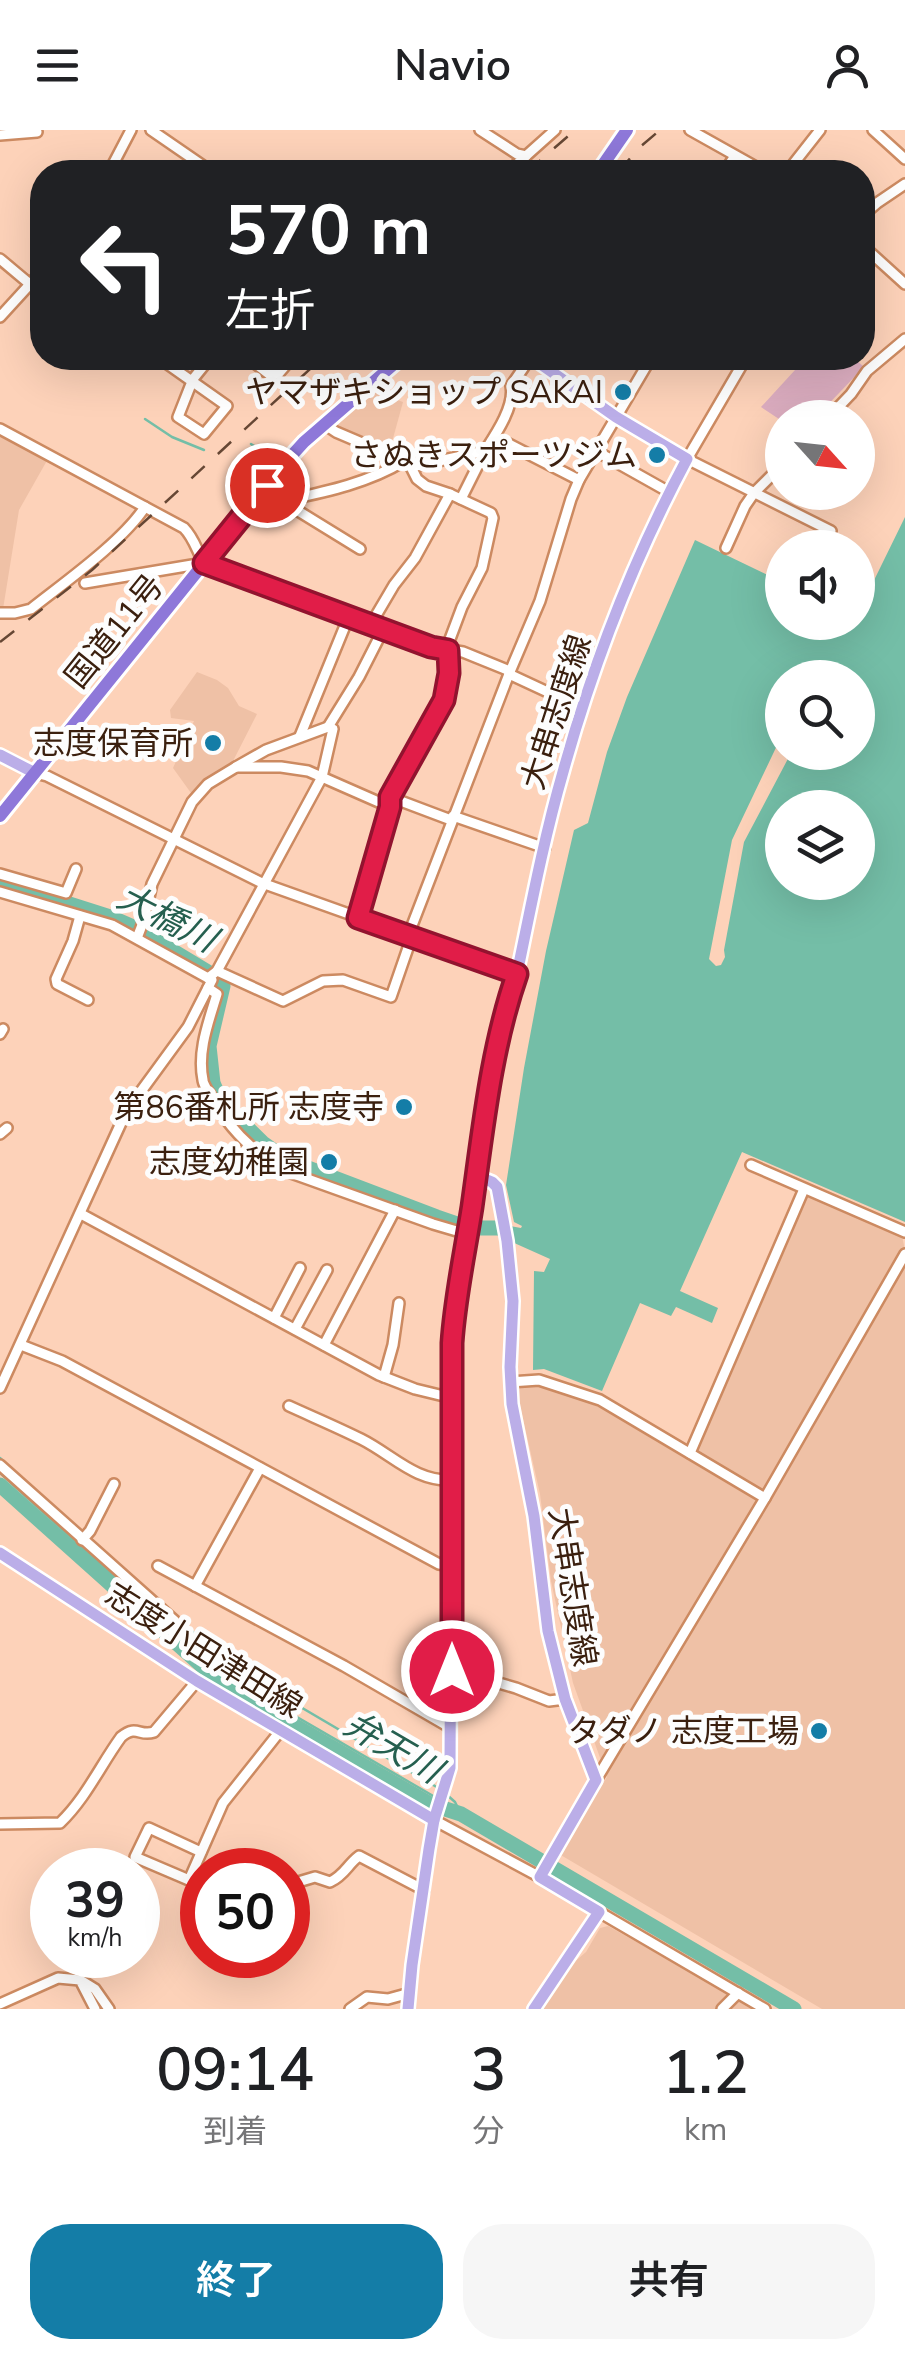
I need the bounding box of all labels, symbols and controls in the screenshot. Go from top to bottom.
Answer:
text: Navio [394,35,511,96]
icon: menu [30,38,85,93]
icon: person [820,38,875,93]
text: 570 m [225,183,431,279]
icon: left [60,200,190,330]
text: 左折 [225,281,315,342]
place label: ヤマザキショップ SAKAI [245,371,603,414]
marker: ヤマザキショップ SAKAI [612,381,634,403]
north arrow [765,400,875,510]
map controls [765,400,875,900]
place label: さぬきスポーツジム [350,434,637,477]
pin [225,443,310,528]
marker: さぬきスポーツジム [646,444,668,466]
icon: arrive [240,458,295,513]
button: sound [765,530,875,640]
street label: 国道11号 [55,566,173,697]
street label: 大串志度線 [511,629,602,795]
button: search [765,660,875,770]
place label: 志度保育所 [33,722,193,765]
marker: 志度保育所 [202,732,224,754]
button: layers [765,790,875,900]
water label: 大橋川 [109,874,228,965]
place label: 第86番札所 志度寺 [113,1086,384,1129]
marker: 第86番札所 志度寺 [393,1096,415,1118]
place label: 志度幼稚園 [149,1141,309,1184]
marker: 志度幼稚園 [318,1151,340,1173]
street label: 大串志度線 [539,1505,606,1669]
street label: 志度小田津田線 [97,1573,310,1728]
position arrow [400,1619,504,1723]
water label: 弁天川 [336,1701,453,1796]
place label: タダノ 志度工場 [568,1710,799,1753]
marker: タダノ 志度工場 [808,1720,830,1742]
speed limit sign: 50 [180,1848,310,1978]
text: 39 [65,1866,125,1935]
text: km/h [67,1921,123,1955]
text: 09:14 [156,2029,314,2111]
text: 3 [470,2029,506,2111]
text: 1.2 [663,2032,749,2114]
text: km [684,2108,727,2151]
text: 到着 [203,2110,267,2153]
text: 分 [472,2110,504,2153]
button: 終了 [30,2224,443,2339]
button: 共有 [463,2224,875,2339]

